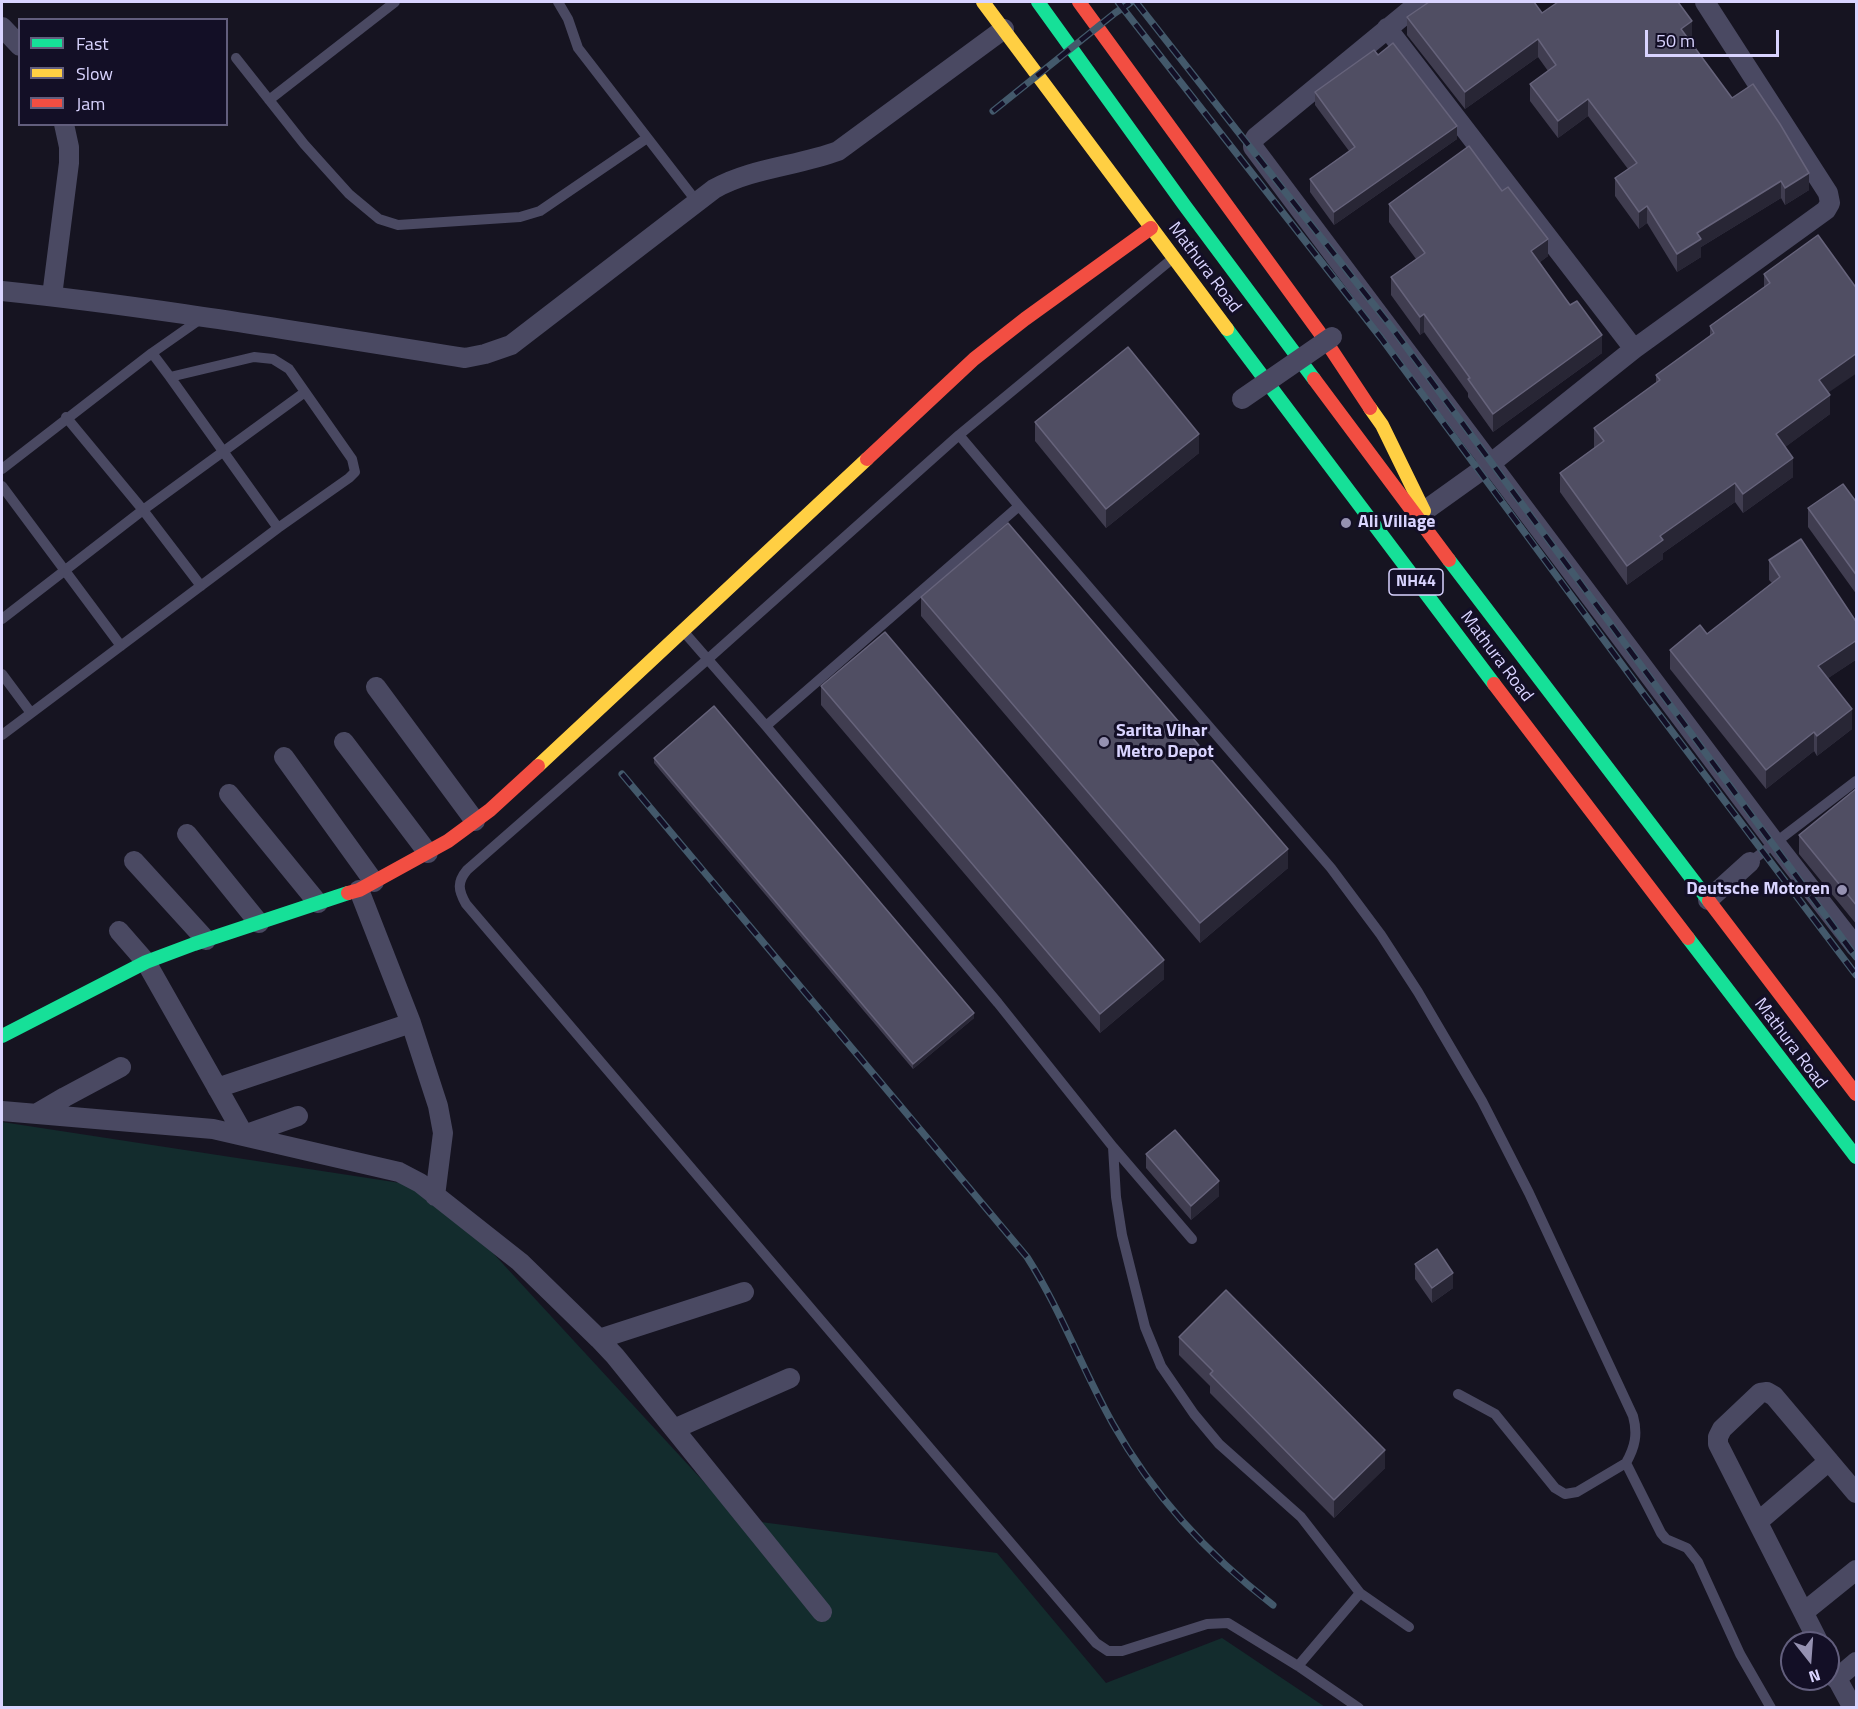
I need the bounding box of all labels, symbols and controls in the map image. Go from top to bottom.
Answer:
legend [18,18,228,126]
scale bar [1648,18,1782,56]
text: 50 m [1656,27,1695,54]
text: Fast [76,30,109,57]
text: Slow [76,60,113,87]
text: Jam [76,90,105,117]
street label: Mathura Road [1163,218,1245,318]
place label: Ali Village [1358,512,1436,534]
marker: Ali Village [1339,516,1353,530]
road number: NH44 [1389,569,1443,595]
street label: Mathura Road [1455,607,1537,707]
place label: Sarita Vihar Metro Depot [1116,721,1214,764]
marker: Sarita Vihar Metro Depot [1097,735,1111,749]
place label: Deutsche Motoren [1686,879,1830,901]
marker: Deutsche Motoren [1835,883,1849,897]
street label: Mathura Road [1749,994,1831,1094]
north arrow [1780,1631,1840,1691]
text: N [1806,1663,1823,1689]

